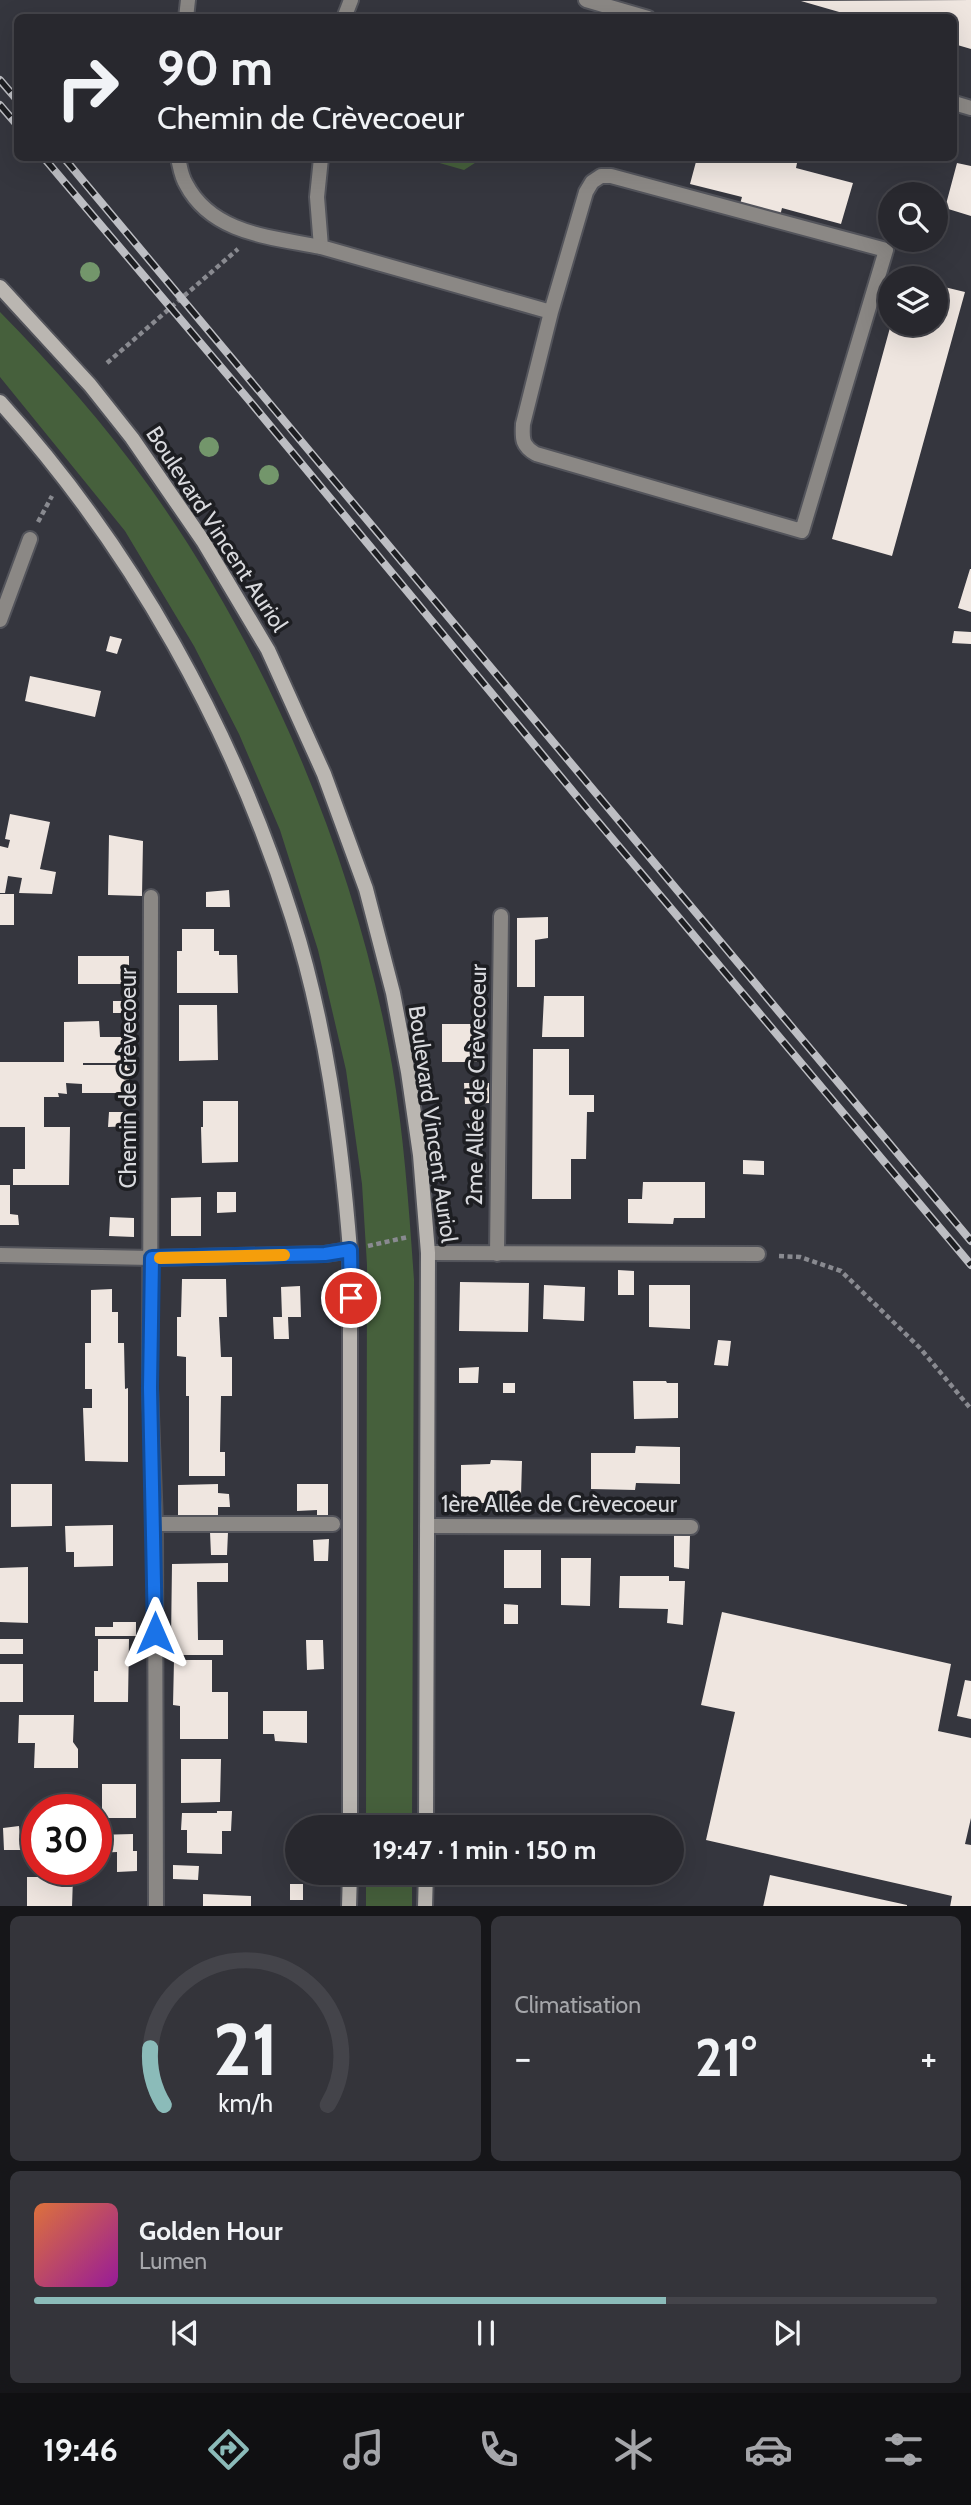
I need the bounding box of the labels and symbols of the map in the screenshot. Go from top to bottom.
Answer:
street label: Boulevard Vincent Auriol [140,421,294,637]
street label: 2me Allée de Crèvecoeur [460,963,492,1206]
street label: Chemin de Crèvecoeur [114,967,142,1188]
street label: Boulevard Vincent Auriol [402,1004,464,1245]
pin [321,1268,381,1328]
street label: 1ère Allée de Crèvecoeur [441,1490,678,1518]
position arrow [118,1596,192,1670]
speed limit sign: 30 [21,1794,112,1885]

